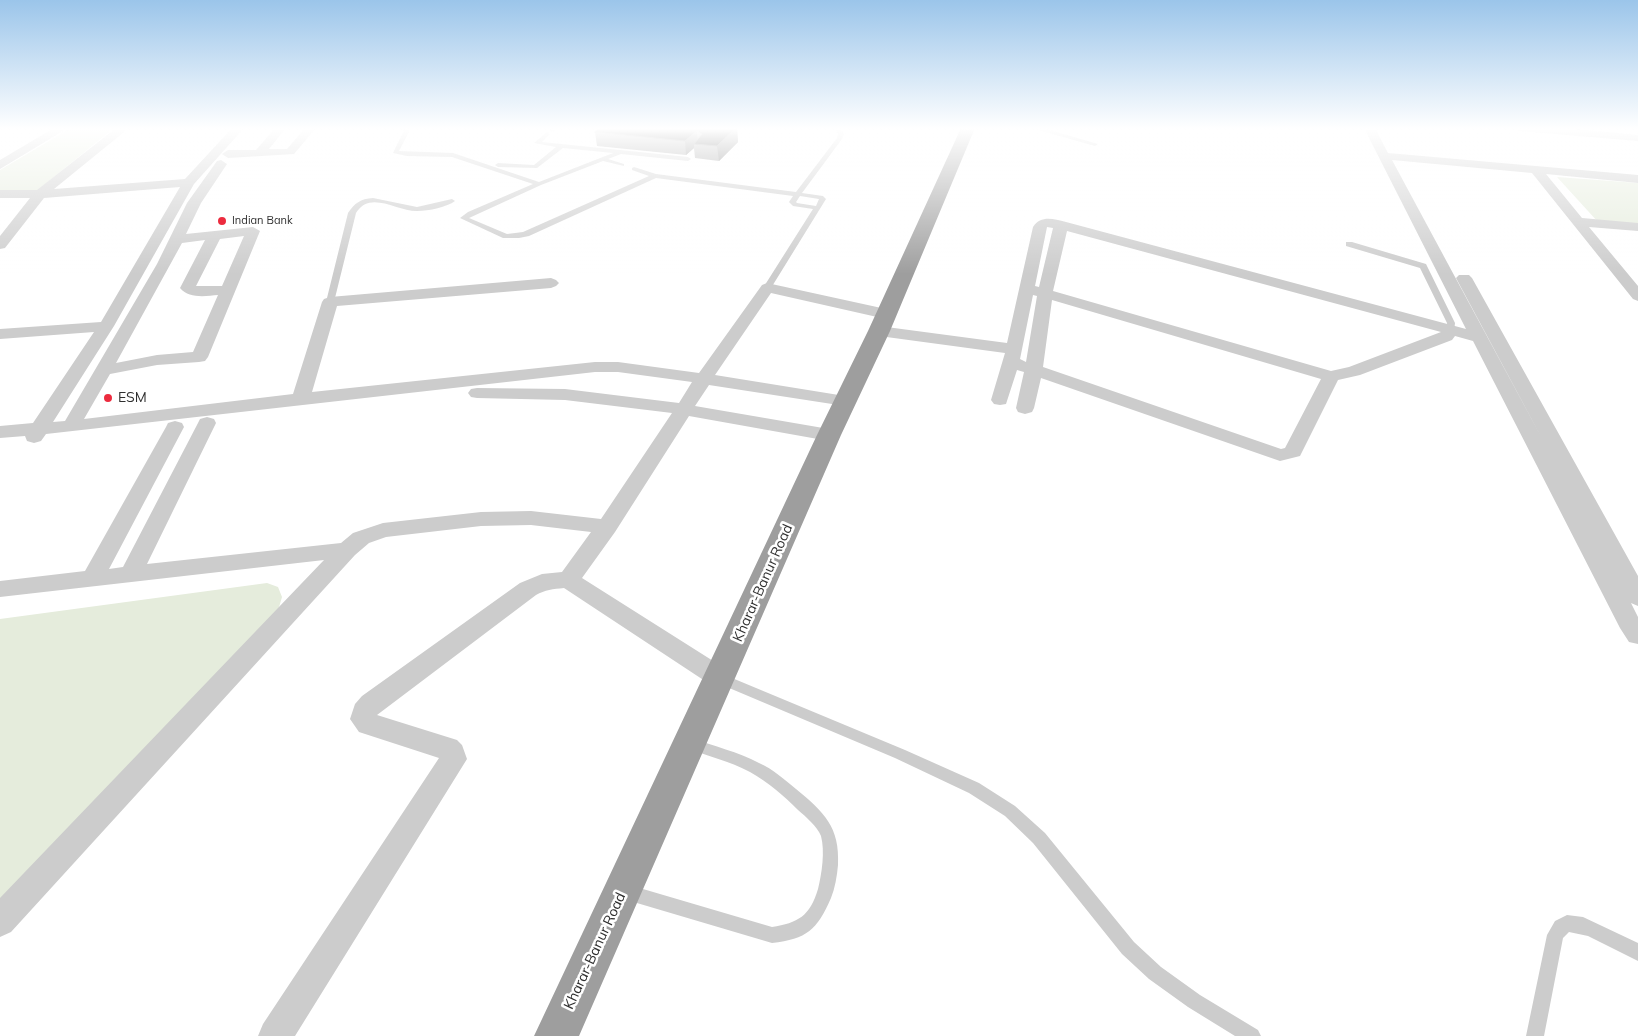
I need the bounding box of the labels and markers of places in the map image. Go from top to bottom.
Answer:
place label: Indian Bank [232,214,293,228]
marker: Indian Bank [216,215,228,227]
place label: ESM [118,390,147,406]
marker: ESM [102,392,114,404]

